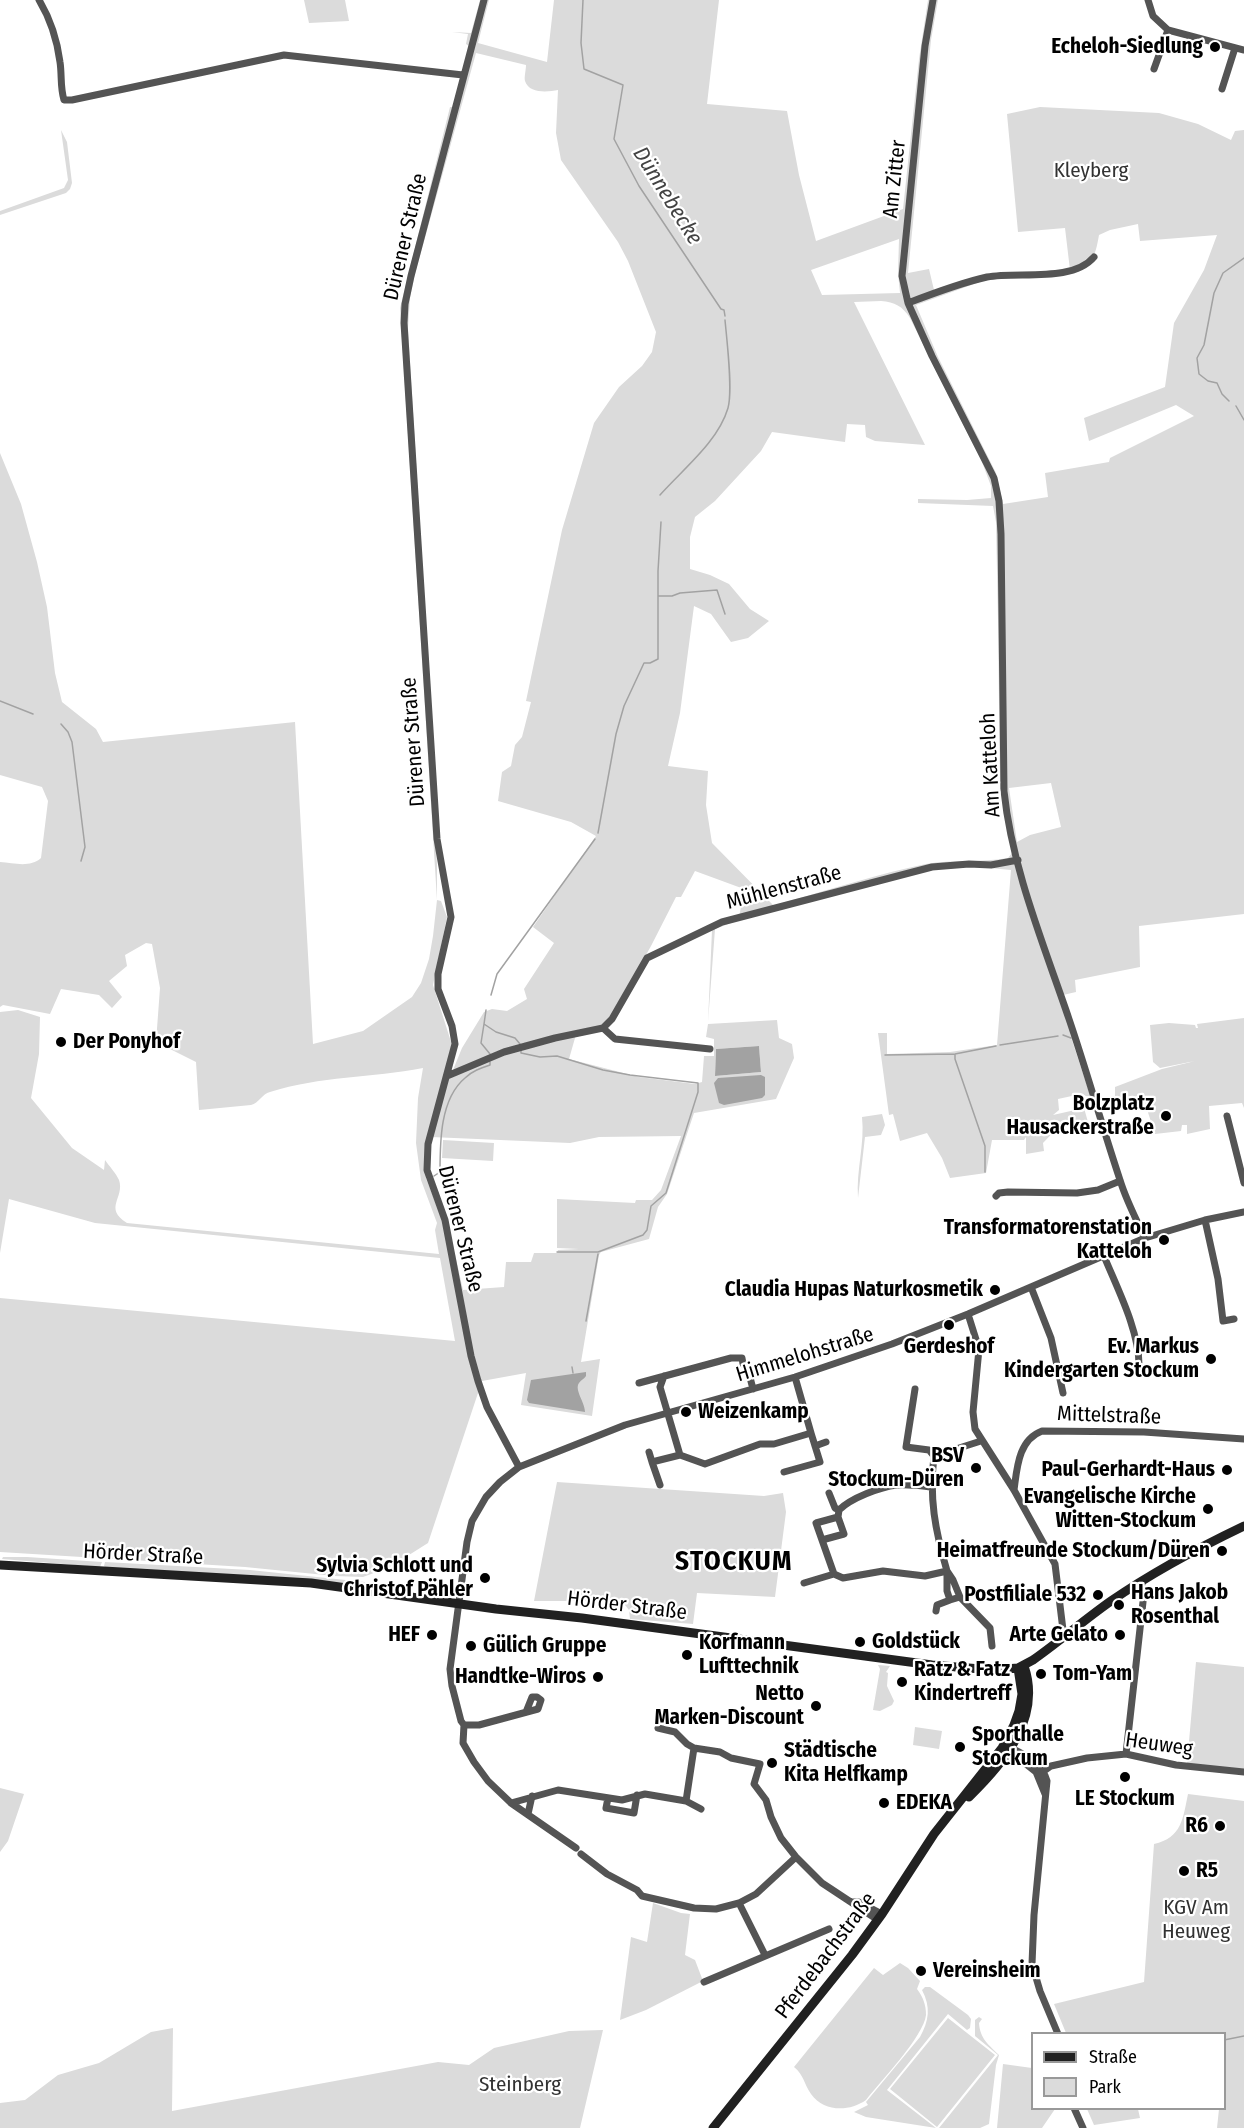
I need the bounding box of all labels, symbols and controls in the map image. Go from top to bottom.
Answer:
place label: Echeloh-Siedlung [1051,34,1203,60]
marker: Echeloh-Siedlung [1208,40,1222,54]
street label: Am Zitter [878,139,912,219]
water label: Dünnebecke [627,142,707,250]
park label: Kleyberg [1054,158,1128,184]
street label: Dürener Straße [379,171,433,303]
street label: Dürener Straße [397,676,431,808]
street label: Am Katteloh [976,712,1006,818]
street label: Mühlenstraße [724,861,844,915]
place label: Der Ponyhof [73,1029,180,1055]
marker: Der Ponyhof [54,1035,68,1049]
place label: Bolzplatz Hausackerstraße [1006,1091,1154,1141]
marker: Bolzplatz Hausackerstraße [1159,1109,1173,1123]
street label: Dürener Straße [432,1163,488,1295]
place label: Transformatorenstation Katteloh [944,1215,1152,1265]
marker: Transformatorenstation Katteloh [1157,1233,1171,1247]
place label: Claudia Hupas Naturkosmetik [725,1277,983,1303]
marker: Claudia Hupas Naturkosmetik [988,1283,1002,1297]
marker: Gerdeshof [942,1318,956,1332]
street label: Himmelohstraße [733,1322,877,1388]
place label: Gerdeshof [904,1334,994,1360]
place label: Ev. Markus Kindergarten Stockum [1004,1334,1199,1384]
marker: Ev. Markus Kindergarten Stockum [1204,1352,1218,1366]
place label: Weizenkamp [698,1399,809,1425]
street label: Mittelstraße [1057,1402,1161,1430]
marker: Weizenkamp [679,1405,693,1419]
place label: BSV Stockum-Düren [828,1443,964,1493]
place label: Paul-Gerhardt-Haus [1042,1457,1215,1483]
marker: BSV Stockum-Düren [969,1461,983,1475]
marker: Paul-Gerhardt-Haus [1220,1463,1234,1477]
place label: Evangelische Kirche Witten-Stockum [1024,1484,1196,1534]
marker: Evangelische Kirche Witten-Stockum [1201,1502,1215,1516]
place label: Heimatfreunde Stockum/Düren [937,1538,1210,1564]
street label: Hörder Straße [82,1539,204,1571]
marker: Heimatfreunde Stockum/Düren [1215,1544,1229,1558]
district label: STOCKUM [675,1546,793,1578]
place label: Sylvia Schlott und Christof Pähler [316,1553,473,1603]
marker: Sylvia Schlott und Christof Pähler [478,1571,492,1585]
place label: Hans Jakob Rosenthal [1131,1580,1228,1630]
place label: Postfiliale 532 [964,1582,1086,1608]
street label: Hörder Straße [566,1586,688,1626]
marker: Postfiliale 532 [1091,1588,1105,1602]
marker: Hans Jakob Rosenthal [1112,1598,1126,1612]
place label: HEF [388,1622,420,1648]
place label: Arte Gelato [1010,1622,1108,1648]
marker: HEF [425,1628,439,1642]
marker: Arte Gelato [1113,1628,1127,1642]
place label: Goldstück [872,1629,960,1655]
place label: Korfmann Lufttechnik [699,1630,799,1680]
place label: Gülich Gruppe [483,1633,606,1659]
marker: Goldstück [853,1635,867,1649]
marker: Gülich Gruppe [464,1639,478,1653]
marker: Korfmann Lufttechnik [680,1648,694,1662]
place label: Ratz & Fatz Kindertreff [914,1657,1011,1707]
place label: Tom-Yam [1053,1661,1132,1687]
place label: Handtke-Wiros [455,1664,586,1690]
marker: Tom-Yam [1034,1667,1048,1681]
marker: Handtke-Wiros [591,1670,605,1684]
marker: Ratz & Fatz Kindertreff [895,1675,909,1689]
place label: Netto Marken-Discount [654,1681,804,1731]
marker: Netto Marken-Discount [809,1699,823,1713]
place label: Sporthalle Stockum [972,1722,1064,1772]
street label: Heuweg [1124,1728,1194,1762]
place label: Städtische Kita Helfkamp [784,1738,908,1788]
marker: Sporthalle Stockum [953,1740,967,1754]
marker: Städtische Kita Helfkamp [765,1756,779,1770]
marker: LE Stockum [1118,1770,1132,1784]
place label: LE Stockum [1075,1786,1175,1812]
place label: EDEKA [896,1790,952,1816]
marker: EDEKA [877,1796,891,1810]
place label: R6 [1185,1813,1208,1839]
marker: R6 [1213,1819,1227,1833]
place label: R5 [1196,1858,1218,1884]
marker: R5 [1177,1864,1191,1878]
street label: Pferdebachstraße [770,1888,882,2024]
park label: KGV Am Heuweg [1162,1895,1230,1945]
place label: Vereinsheim [933,1958,1041,1984]
marker: Vereinsheim [914,1964,928,1978]
legend [1031,2032,1226,2110]
text: Straße [1089,2046,1137,2068]
park label: Steinberg [479,2072,561,2098]
text: Park [1089,2076,1121,2098]

